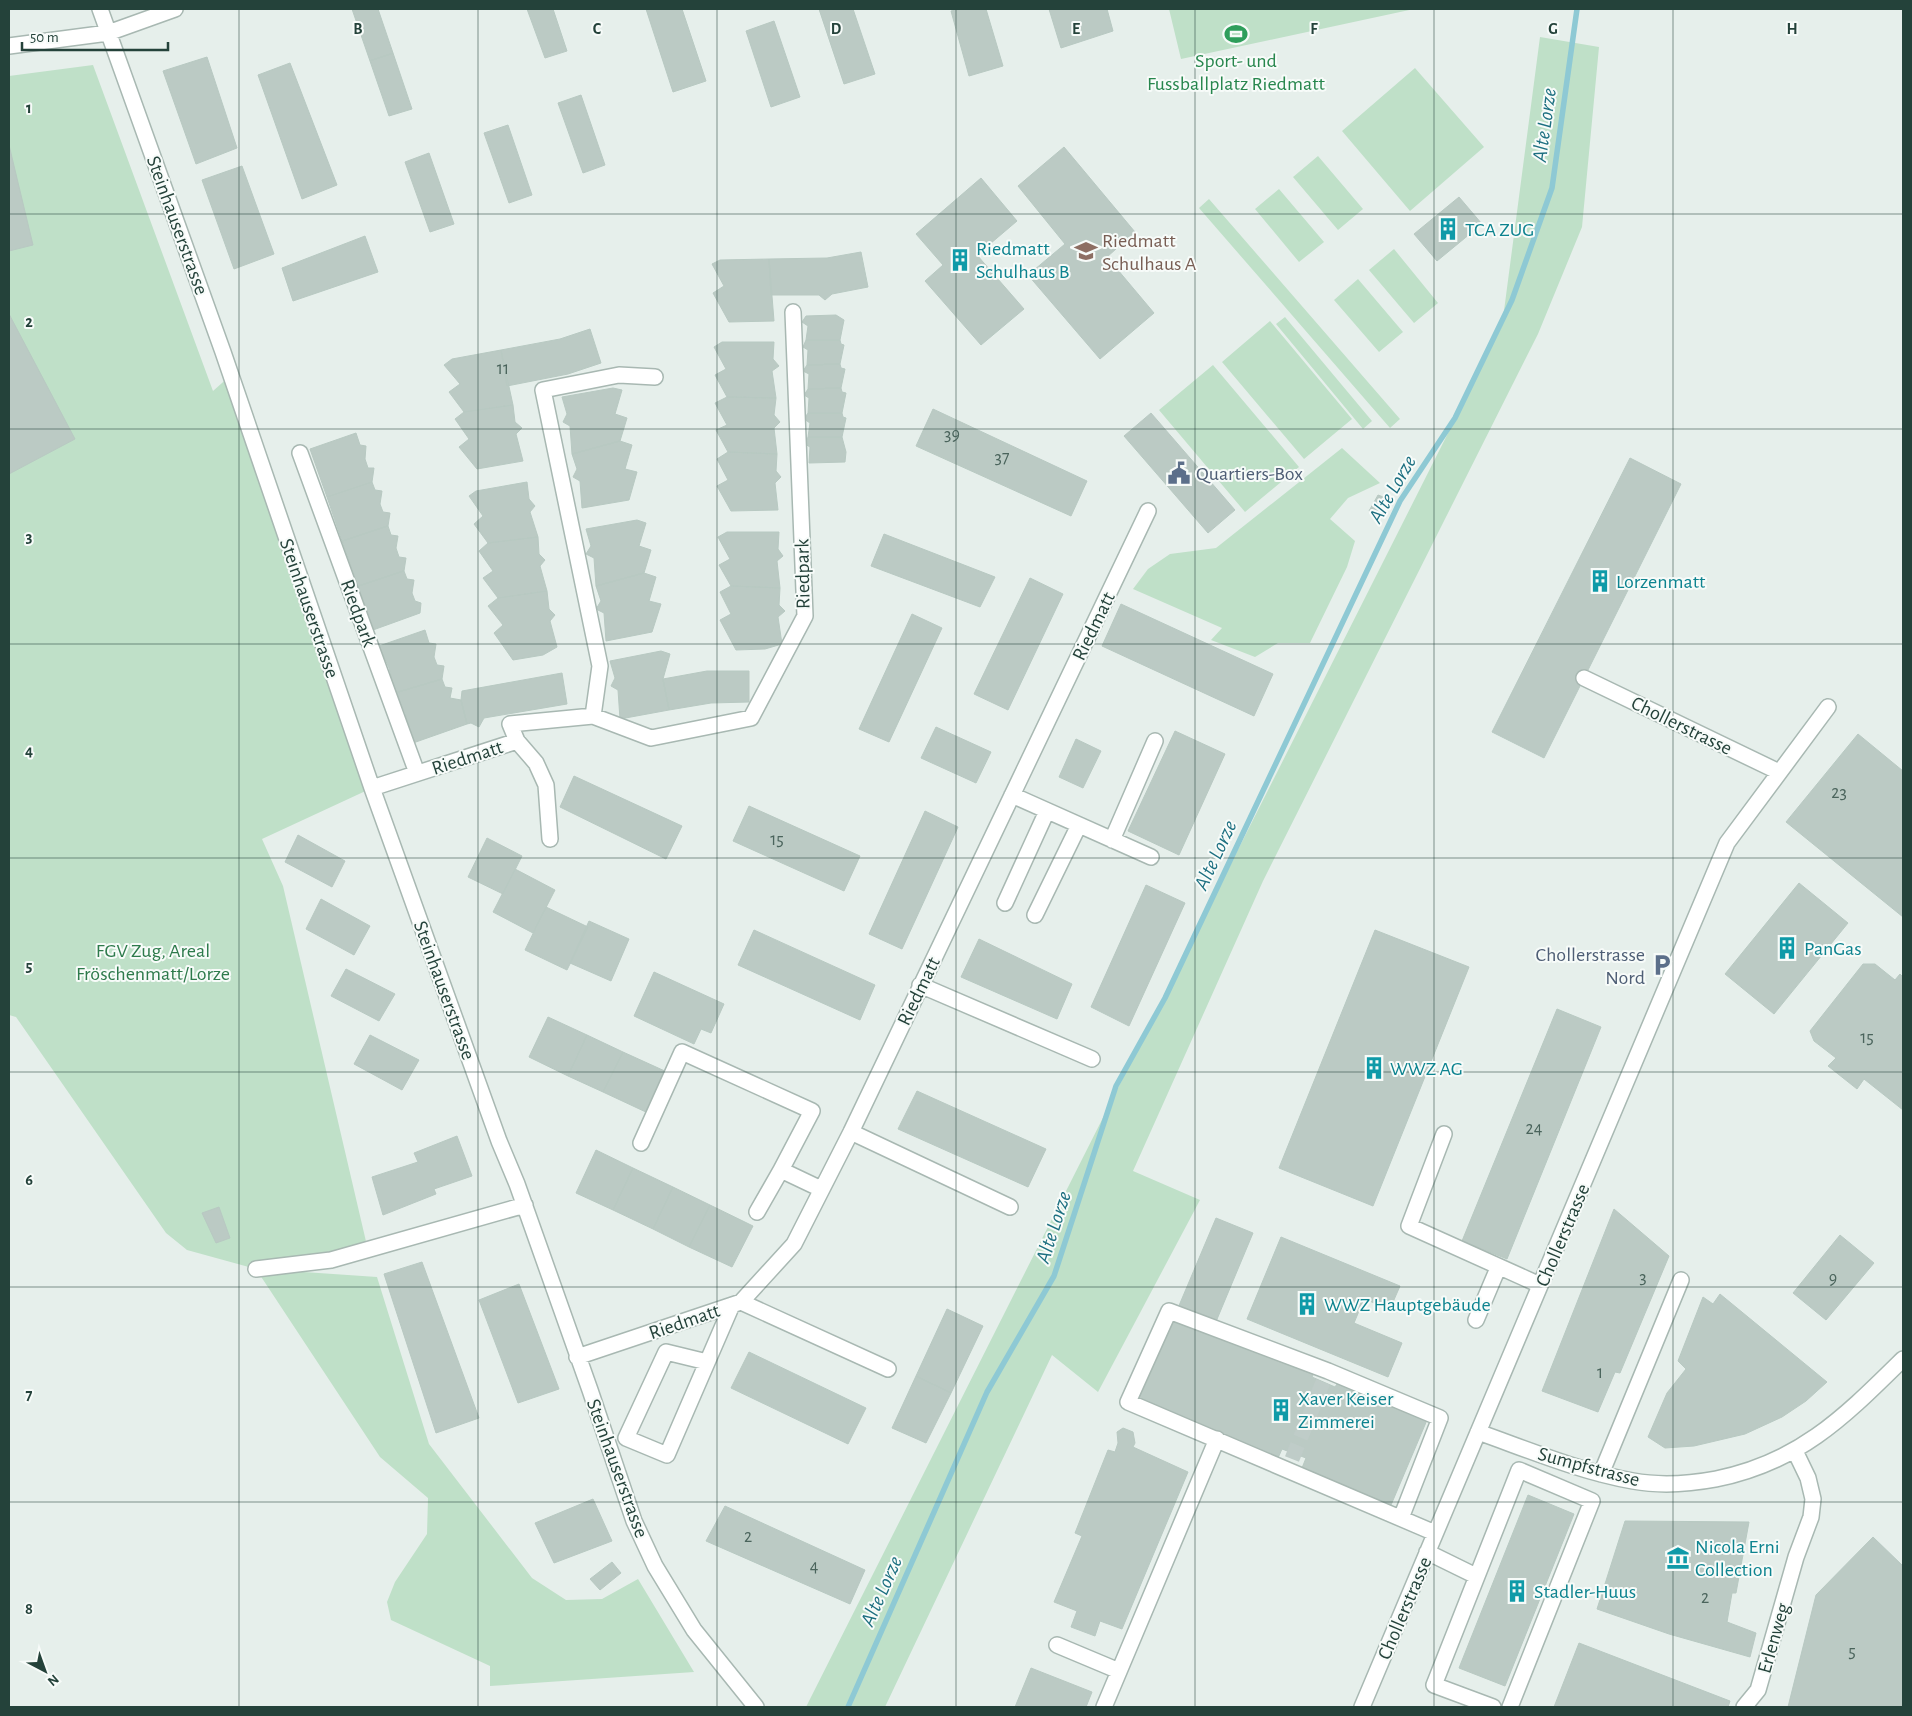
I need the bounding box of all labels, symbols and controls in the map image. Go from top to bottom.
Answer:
scale bar [22,20,169,52]
text: B [353,21,363,37]
text: C [593,21,602,37]
text: D [831,21,842,37]
text: E [1072,21,1080,37]
sports icon: Sport- und Fussballplatz Riedmatt [1223,21,1249,47]
text: F [1310,21,1318,37]
text: G [1548,21,1558,37]
text: H [1786,21,1798,37]
text: 50 m [30,30,59,45]
place label: Sport- und Fussballplatz Riedmatt [1147,51,1326,94]
water label: Alte Lorze [1529,87,1560,164]
text: 1 [26,100,32,116]
street label: Steinhauserstrasse [143,153,211,297]
building icon: TCA ZUG [1435,216,1461,242]
place label: TCA ZUG [1465,220,1534,240]
place label: Riedmatt Schulhaus A [1102,231,1197,274]
school or university icon: Riedmatt Schulhaus A [1073,238,1099,264]
place label: Riedmatt Schulhaus B [976,239,1070,282]
building icon: Riedmatt Schulhaus B [947,247,973,273]
text: 2 [25,314,33,330]
house number: 11 [497,360,509,378]
house number: 39 [944,426,960,444]
house number: 37 [995,449,1009,467]
water label: Alte Lorze [1364,452,1420,527]
public building icon: Quartiers-Box [1166,460,1192,486]
place label: Quartiers-Box [1196,464,1303,484]
text: 3 [26,529,33,545]
street label: Steinhauserstrasse [276,536,342,681]
street label: Riedpark [792,539,814,609]
building icon: Lorzenmatt [1587,568,1613,594]
place label: Lorzenmatt [1616,572,1706,592]
street label: Riedpark [337,577,379,650]
street label: Riedmatt [1069,588,1119,664]
street label: Chollerstrasse [1628,693,1735,759]
street label: Riedmatt [429,737,506,779]
text: 4 [25,743,33,759]
house number: 23 [1831,784,1847,802]
water label: Alte Lorze [1190,817,1241,894]
house number: 15 [770,831,784,849]
street label: Steinhauserstrasse [410,918,478,1062]
building icon: PanGas [1774,935,1800,961]
place label: PanGas [1804,939,1862,959]
park label: FGV Zug, Areal Fröschenmatt/Lorze [76,941,230,984]
place label: Chollerstrasse Nord [1536,945,1645,988]
parking icon: Chollerstrasse Nord [1649,952,1675,978]
street label: Riedmatt [894,953,944,1029]
text: 5 [26,958,33,974]
house number: 15 [1860,1029,1874,1047]
building icon: WWZ AG [1361,1055,1387,1081]
place label: WWZ AG [1390,1059,1463,1079]
house number: 24 [1526,1120,1543,1138]
text: 6 [25,1172,33,1188]
street label: Chollerstrasse [1532,1181,1594,1290]
water label: Alte Lorze [1032,1189,1075,1267]
house number: 3 [1639,1269,1647,1287]
house number: 9 [1829,1270,1837,1288]
building icon: WWZ Hauptgebäude [1294,1291,1320,1317]
place label: WWZ Hauptgebäude [1324,1295,1491,1315]
street label: Riedmatt [646,1300,723,1343]
house number: 1 [1597,1364,1603,1382]
text: 7 [26,1387,33,1403]
place label: Xaver Keiser Zimmerei [1298,1389,1394,1432]
street label: Steinhauserstrasse [583,1396,651,1540]
building icon: Xaver Keiser Zimmerei [1268,1397,1294,1423]
street label: Sumpfstrasse [1536,1444,1642,1490]
house number: 2 [744,1528,752,1546]
place label: Nicola Erni Collection [1695,1537,1780,1580]
museum icon: Nicola Erni Collection [1665,1545,1691,1571]
water label: Alte Lorze [856,1553,906,1630]
street label: Chollerstrasse [1374,1554,1436,1663]
house number: 4 [810,1558,819,1576]
building icon: Stadler-Huus [1504,1578,1530,1604]
place label: Stadler-Huus [1534,1582,1636,1602]
house number: 2 [1701,1589,1709,1607]
text: 8 [25,1601,33,1617]
street label: Erlenweg [1754,1601,1794,1676]
house number: 5 [1848,1643,1856,1661]
north arrow [20,1646,70,1696]
text: N [45,1672,61,1689]

